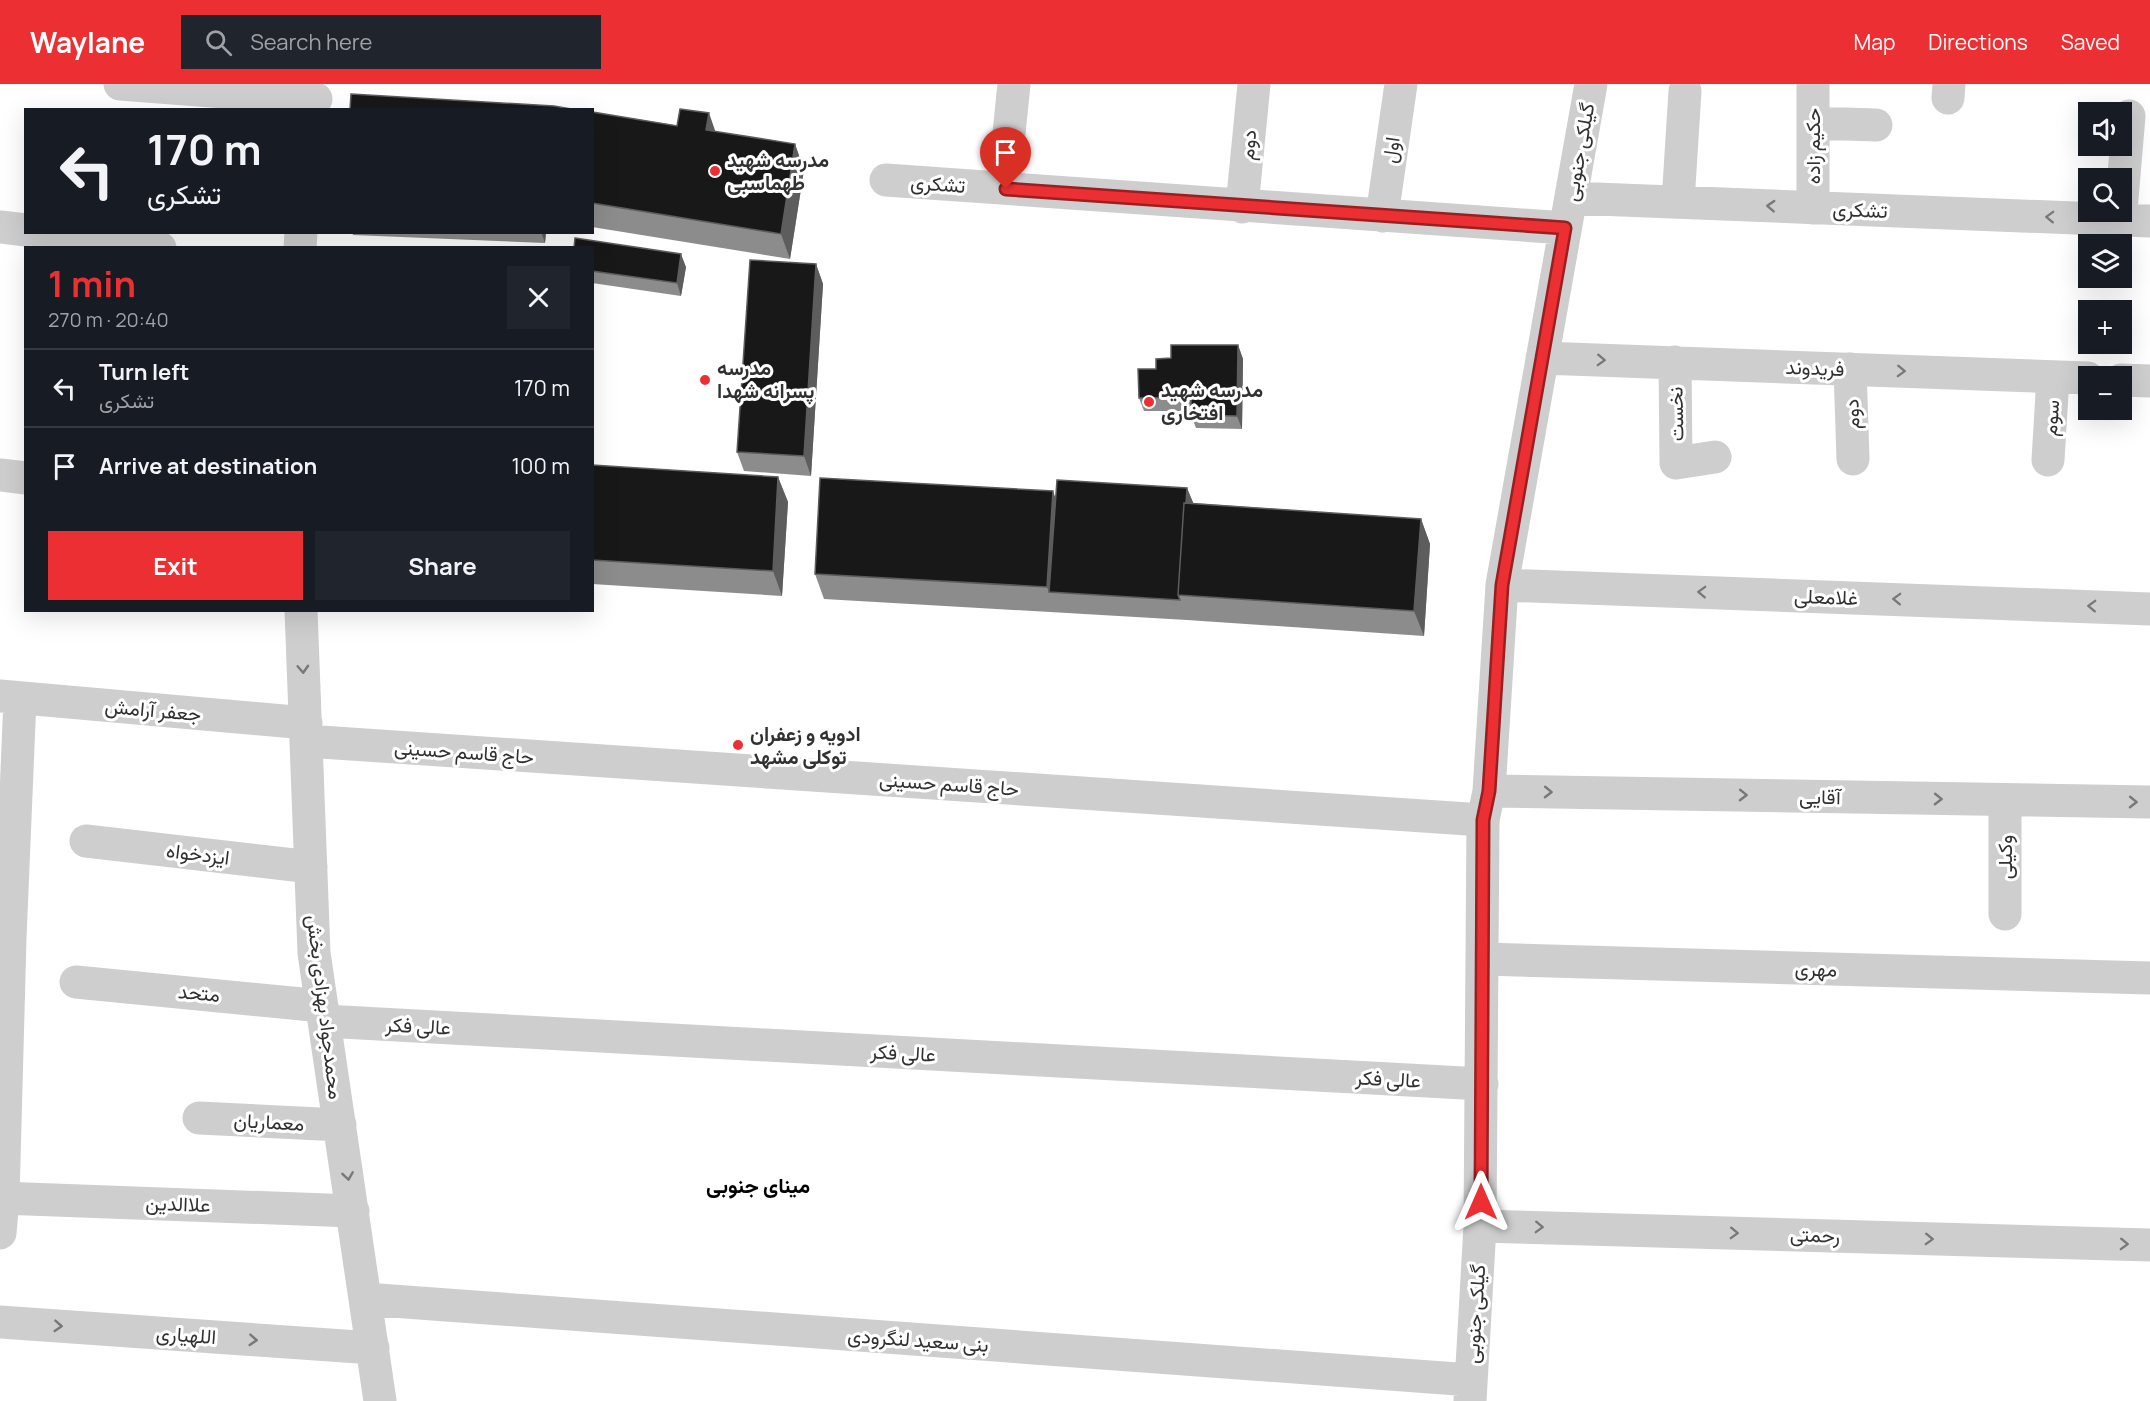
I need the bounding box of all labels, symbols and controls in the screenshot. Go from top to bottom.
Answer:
search box [181,15,601,69]
text: Waylane [30,23,145,61]
icon: search [202,26,235,59]
text: Search here [250,27,372,57]
text: Map [1854,28,1895,56]
text: Directions [1928,28,2028,56]
text: Saved [2061,28,2120,56]
street label: گیلکی جنوبی [1557,100,1600,203]
map controls [2078,102,2132,420]
button: sound [2078,102,2132,156]
street label: حکیم زاده [1799,108,1826,184]
text: 170 m [147,120,262,178]
pin [980,127,1031,189]
street label: دوم [1233,129,1262,161]
icon: left [48,132,126,210]
street label: اول [1375,135,1406,165]
icon: arrive [989,136,1022,169]
place label: مدرسه شهید طهماسبی [727,146,829,196]
marker: مدرسه شهید طهماسبی [708,164,722,178]
street label: تشکری [910,168,966,199]
button: search [2078,168,2132,222]
text: تشکری [147,175,221,212]
street label: تشکری [1832,195,1888,224]
one-way arrow [1766,199,1775,212]
one-way arrow [2045,211,2054,224]
button: layers [2078,234,2132,288]
text: 1 min [48,259,136,308]
button: close [507,266,570,329]
button: + [2078,300,2132,354]
text: 270 m · 20:40 [48,306,169,333]
one-way arrow [1596,353,1605,366]
street label: فریدوند [1785,353,1845,382]
place label: مدرسه پسرانه شهدا [717,354,815,405]
text: Turn left [99,357,189,387]
one-way arrow [1896,365,1905,377]
button: − [2078,366,2132,420]
icon: left [48,372,81,405]
text: 170 m [514,373,570,403]
marker: مدرسه پسرانه شهدا [698,373,712,387]
place label: مدرسه شهید افتخاری [1161,376,1263,426]
street label: نخست [1662,386,1689,442]
text: تشکری [99,387,154,414]
marker: مدرسه شهید افتخاری [1142,395,1156,409]
street label: دوم [1837,398,1866,430]
street label: سوم [2036,399,2065,437]
icon: arrive [48,450,81,483]
text: Arrive at destination [99,451,317,481]
text: 100 m [512,451,570,481]
button: Exit [48,531,303,600]
button: Share [315,531,570,600]
street label: غلامعلی [1794,582,1858,611]
one-way arrow [1697,586,1706,599]
one-way arrow [1892,593,1901,606]
one-way arrow [2087,600,2096,613]
one-way arrow [297,664,310,673]
street label: جعفر آرامش [104,692,202,727]
place label: ادویه و زعفران توکلی مشهد [750,720,861,770]
street label: حاج قاسم حسینی [393,733,535,771]
marker: ادویه و زعفران توکلی مشهد [731,738,745,752]
street label: حاج قاسم حسینی [878,765,1020,803]
street label: آقایی [1799,783,1842,810]
one-way arrow [1543,786,1552,798]
one-way arrow [1738,789,1747,802]
one-way arrow [1933,793,1942,805]
one-way arrow [2128,796,2137,808]
street label: وکیلی [1991,835,2018,879]
street label: ایزدخواه [165,836,231,871]
street label: محمدجواد بهزادی بخش [301,913,350,1101]
street label: مهری [1794,954,1838,983]
street label: متحد [177,977,221,1008]
street label: عالی فکر [384,1010,451,1041]
street label: عالی فکر [869,1037,936,1068]
street label: عالی فکر [1354,1063,1421,1094]
street label: معماریان [233,1106,305,1137]
position arrow [1449,1170,1513,1234]
district label: مینای جنوبی [706,1171,810,1199]
one-way arrow [341,1172,353,1181]
street label: علاالدین [145,1189,211,1218]
street label: رحمتی [1789,1220,1841,1249]
one-way arrow [1534,1221,1543,1234]
one-way arrow [1729,1227,1738,1239]
one-way arrow [1924,1232,1933,1245]
one-way arrow [2119,1238,2128,1251]
street label: گیلکی جنوبی [1458,1263,1491,1365]
one-way arrow [54,1319,63,1332]
street label: اللهیاری [155,1319,217,1350]
street label: بنی سعید لنگرودی [847,1321,990,1358]
one-way arrow [248,1333,257,1346]

